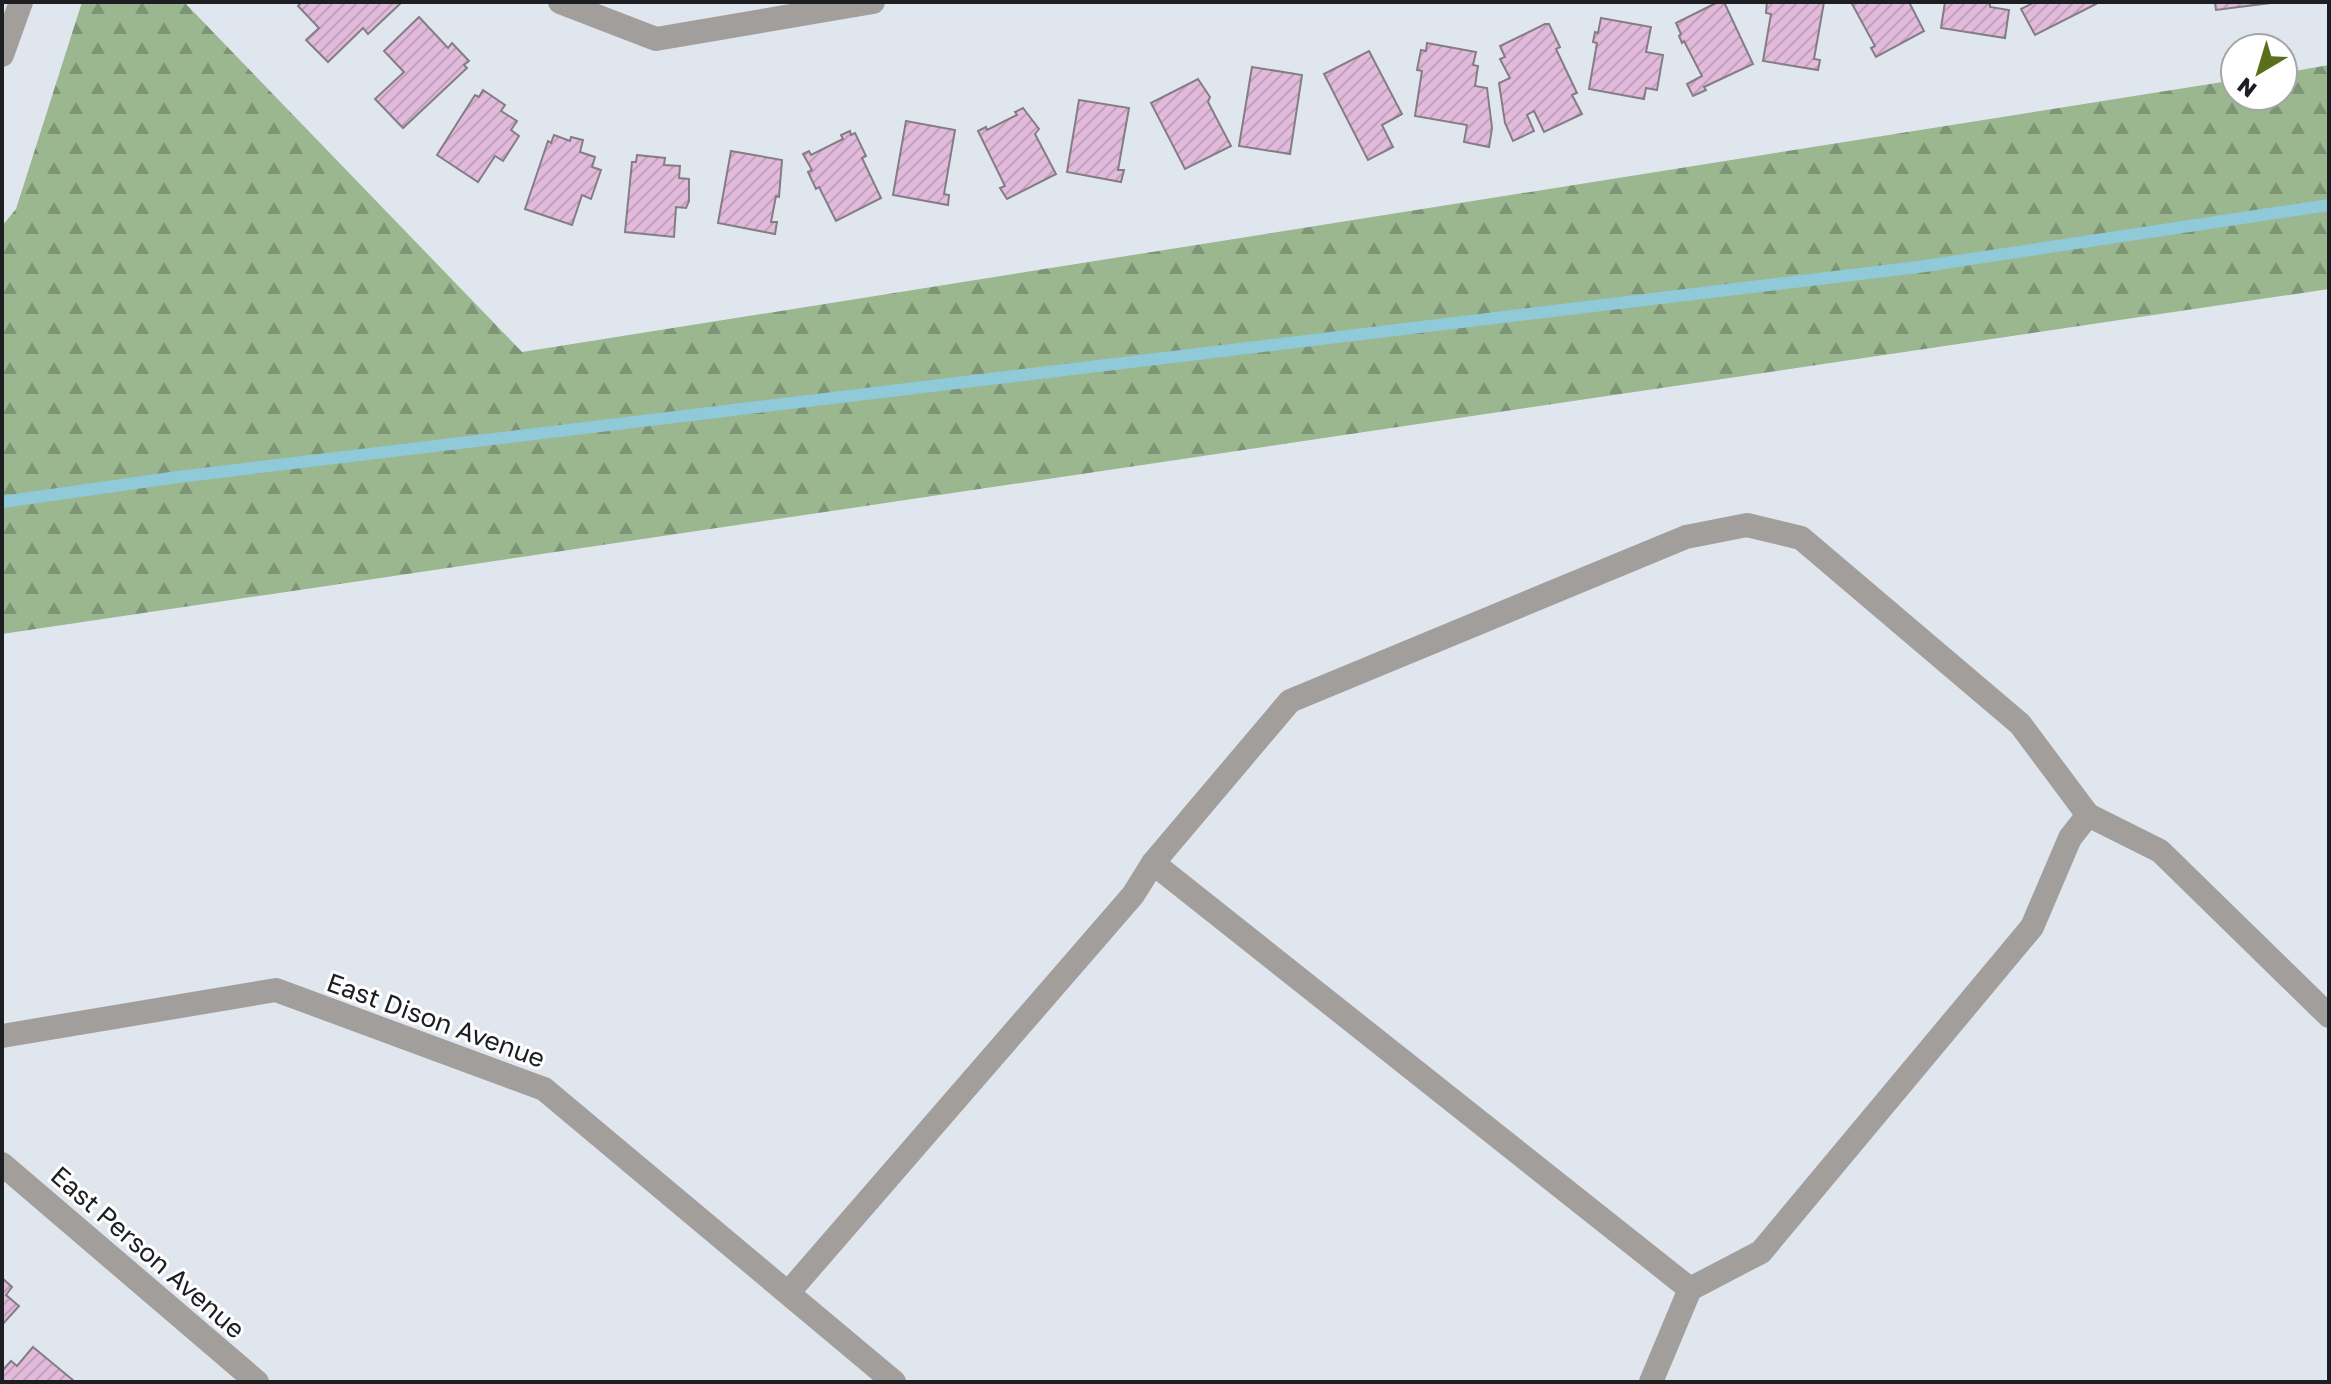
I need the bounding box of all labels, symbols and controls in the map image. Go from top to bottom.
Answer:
north arrow [2219,32,2299,112]
text: N [2231,72,2261,104]
street label: East Dison Avenue [323,966,549,1074]
street label: East Person Avenue [45,1159,251,1345]

